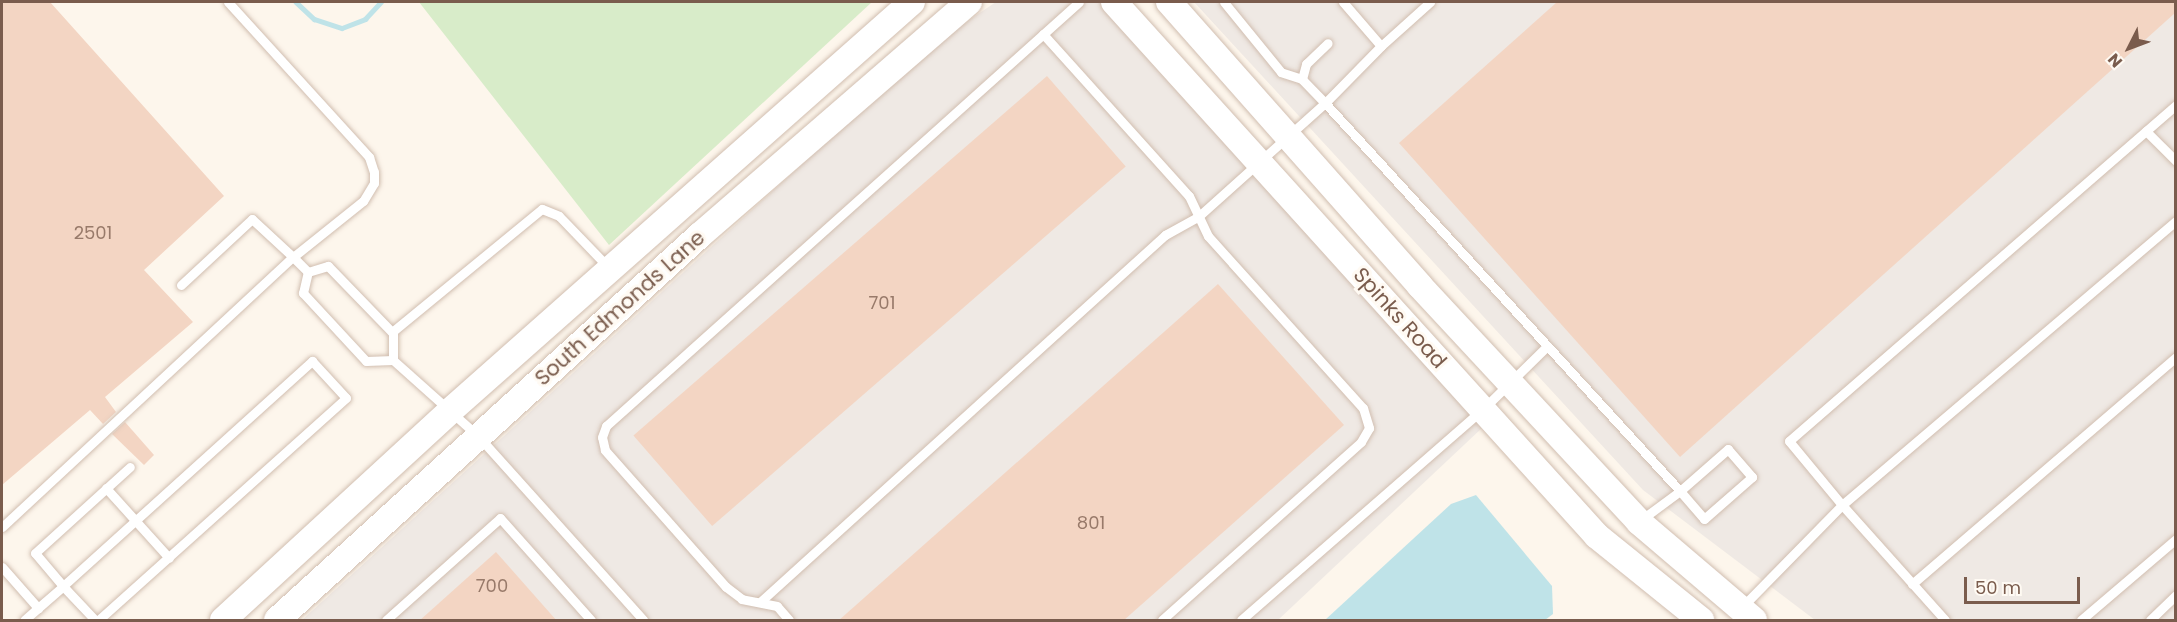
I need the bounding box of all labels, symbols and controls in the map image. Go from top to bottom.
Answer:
north arrow [2099,18,2159,78]
text: N [2103,48,2128,73]
house number: 2501 [74,222,112,244]
street label: South Edmonds Lane [530,225,710,391]
street label: Spinks Road [1348,262,1452,374]
house number: 701 [869,292,895,314]
house number: 801 [1077,512,1105,534]
scale bar [1967,565,2082,603]
house number: 700 [476,575,508,597]
text: 50 m [1975,575,2021,600]

